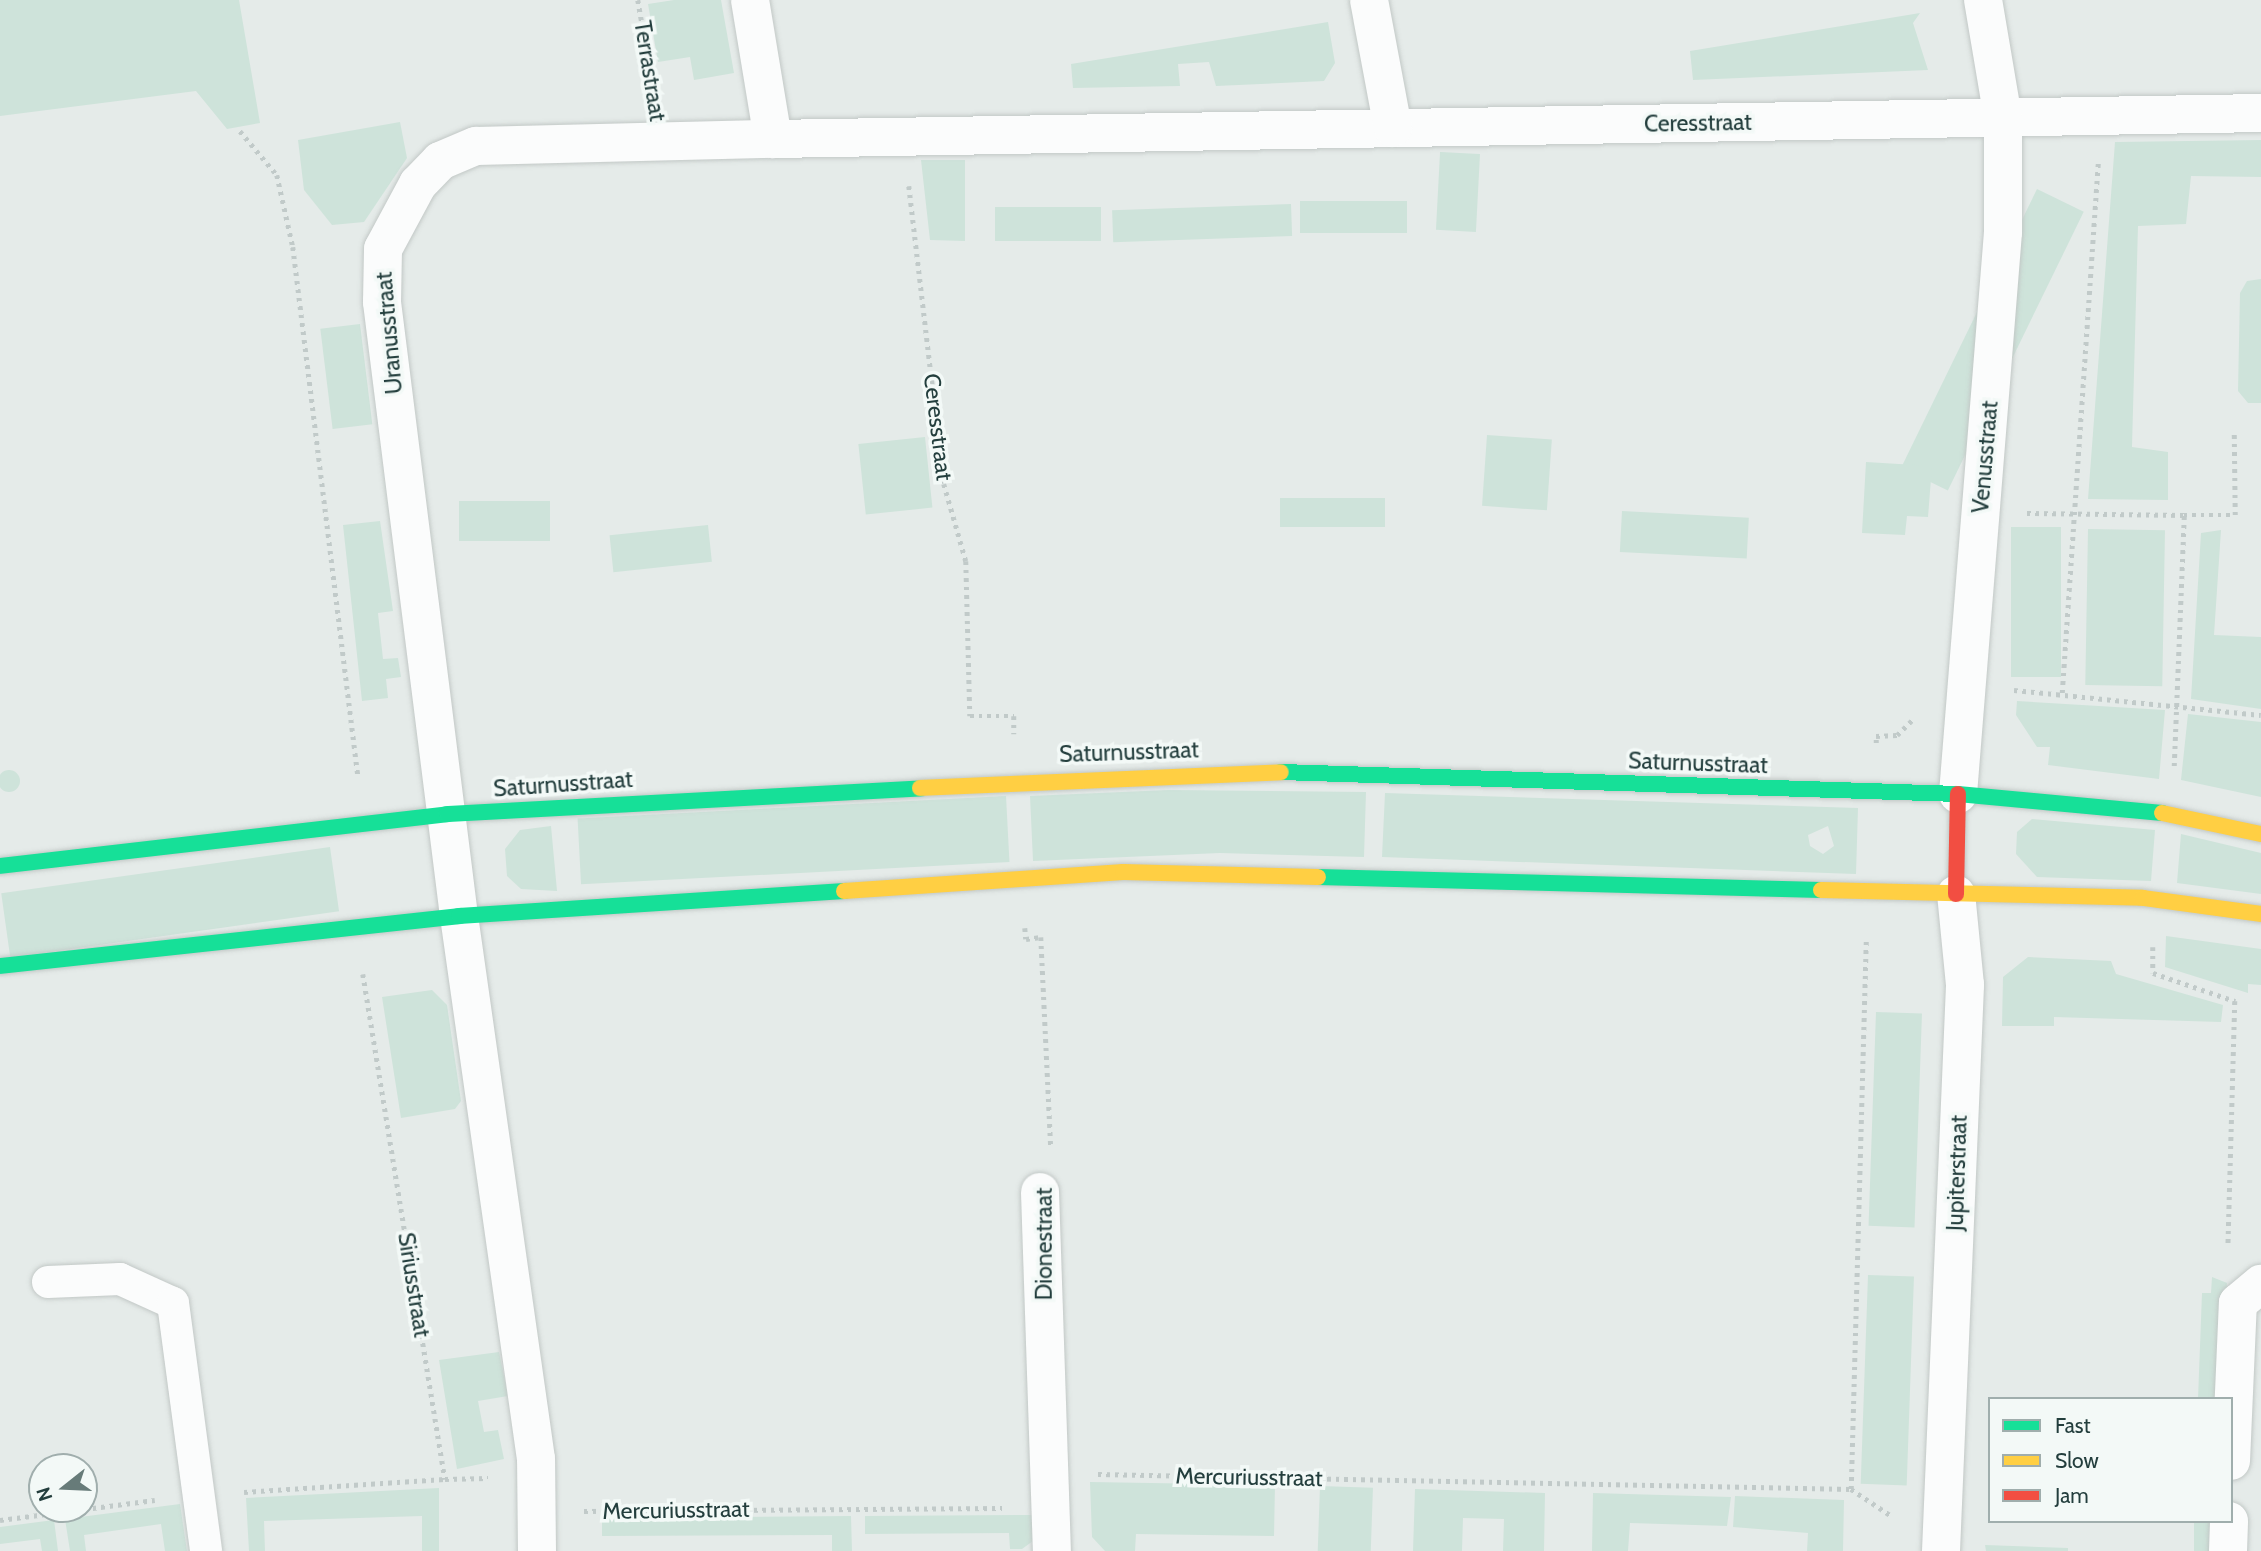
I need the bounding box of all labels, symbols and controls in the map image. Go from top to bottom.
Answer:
street label: Terrastraat [628,19,672,123]
street label: Ceresstraat [1644,108,1752,138]
street label: Uranusstraat [370,271,408,395]
street label: Ceresstraat [918,372,958,482]
street label: Venusstraat [1966,400,2004,514]
street label: Saturnusstraat [1059,736,1199,768]
street label: Saturnusstraat [1628,747,1768,779]
street label: Saturnusstraat [492,765,634,803]
street label: Jupiterstraat [1941,1115,1973,1231]
street label: Dionestraat [1030,1188,1058,1300]
street label: Siriusstraat [392,1231,436,1339]
legend [1988,1397,2233,1523]
text: Fast [2055,1413,2091,1438]
text: Slow [2055,1448,2099,1473]
north arrow [28,1453,98,1523]
street label: Mercuriusstraat [1175,1462,1323,1492]
text: Jam [2055,1483,2089,1508]
text: N [31,1484,57,1504]
street label: Mercuriusstraat [602,1495,750,1525]

